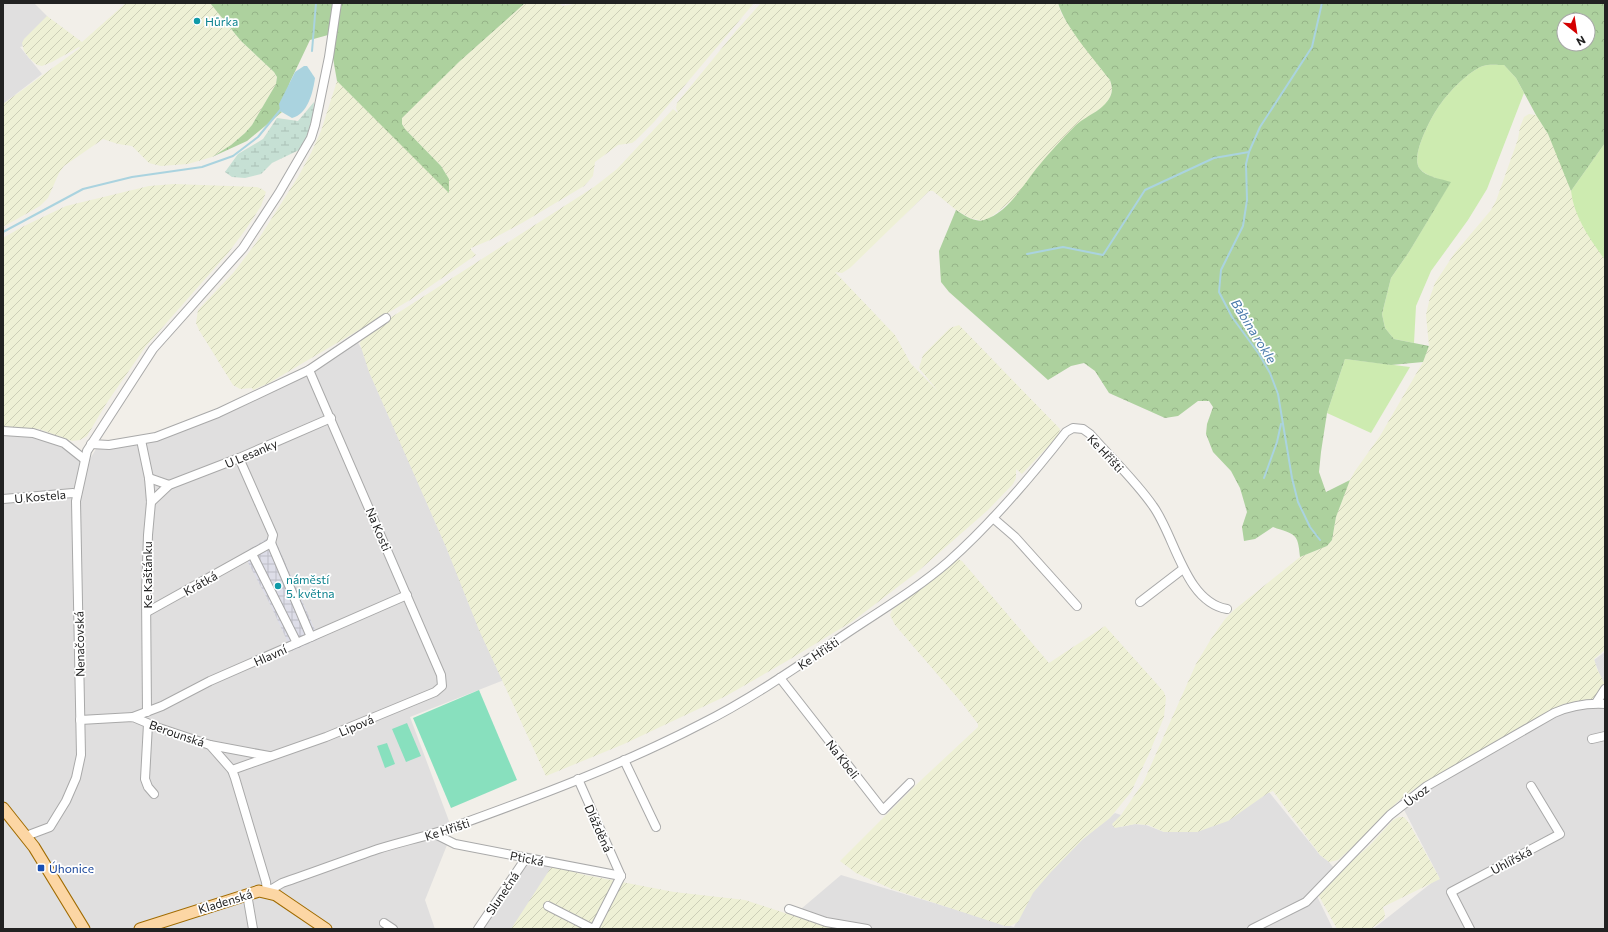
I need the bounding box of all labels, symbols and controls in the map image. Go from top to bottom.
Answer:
north arrow [1556,12,1596,52]
place label: Hůrka [205,14,238,28]
marker: Hůrka [192,16,202,26]
text: N [1574,33,1588,49]
water label: Bábina rokle [1228,296,1280,366]
street label: Ke Hřišti [1085,431,1127,475]
street label: U Lesanky [223,436,279,470]
street label: U Kostela [14,487,66,505]
street label: Na Kosti [364,505,394,553]
street label: Ke Kaštánku [140,541,154,609]
street label: Krátká [181,568,219,598]
place label: náměstí 5. května [286,572,335,600]
marker: náměstí 5. května [273,581,283,591]
street label: Nenačovská [71,611,87,677]
street label: Ke Hřišti [795,634,841,672]
street label: Hlavní [251,641,289,668]
street label: Lipová [337,711,375,739]
street label: Berounská [147,717,207,749]
street label: Na Kbeli [824,737,862,781]
street label: Úvoz [1401,781,1431,809]
street label: Dlážděná [582,802,616,854]
street label: Ke Hřišti [423,815,471,843]
street label: Uhlířská [1488,843,1534,877]
street label: Ptická [509,848,545,868]
place label: Úhonice [49,861,94,875]
marker: Úhonice [36,863,46,873]
street label: Slunečná [482,869,522,917]
street label: Kladenská [196,886,254,916]

